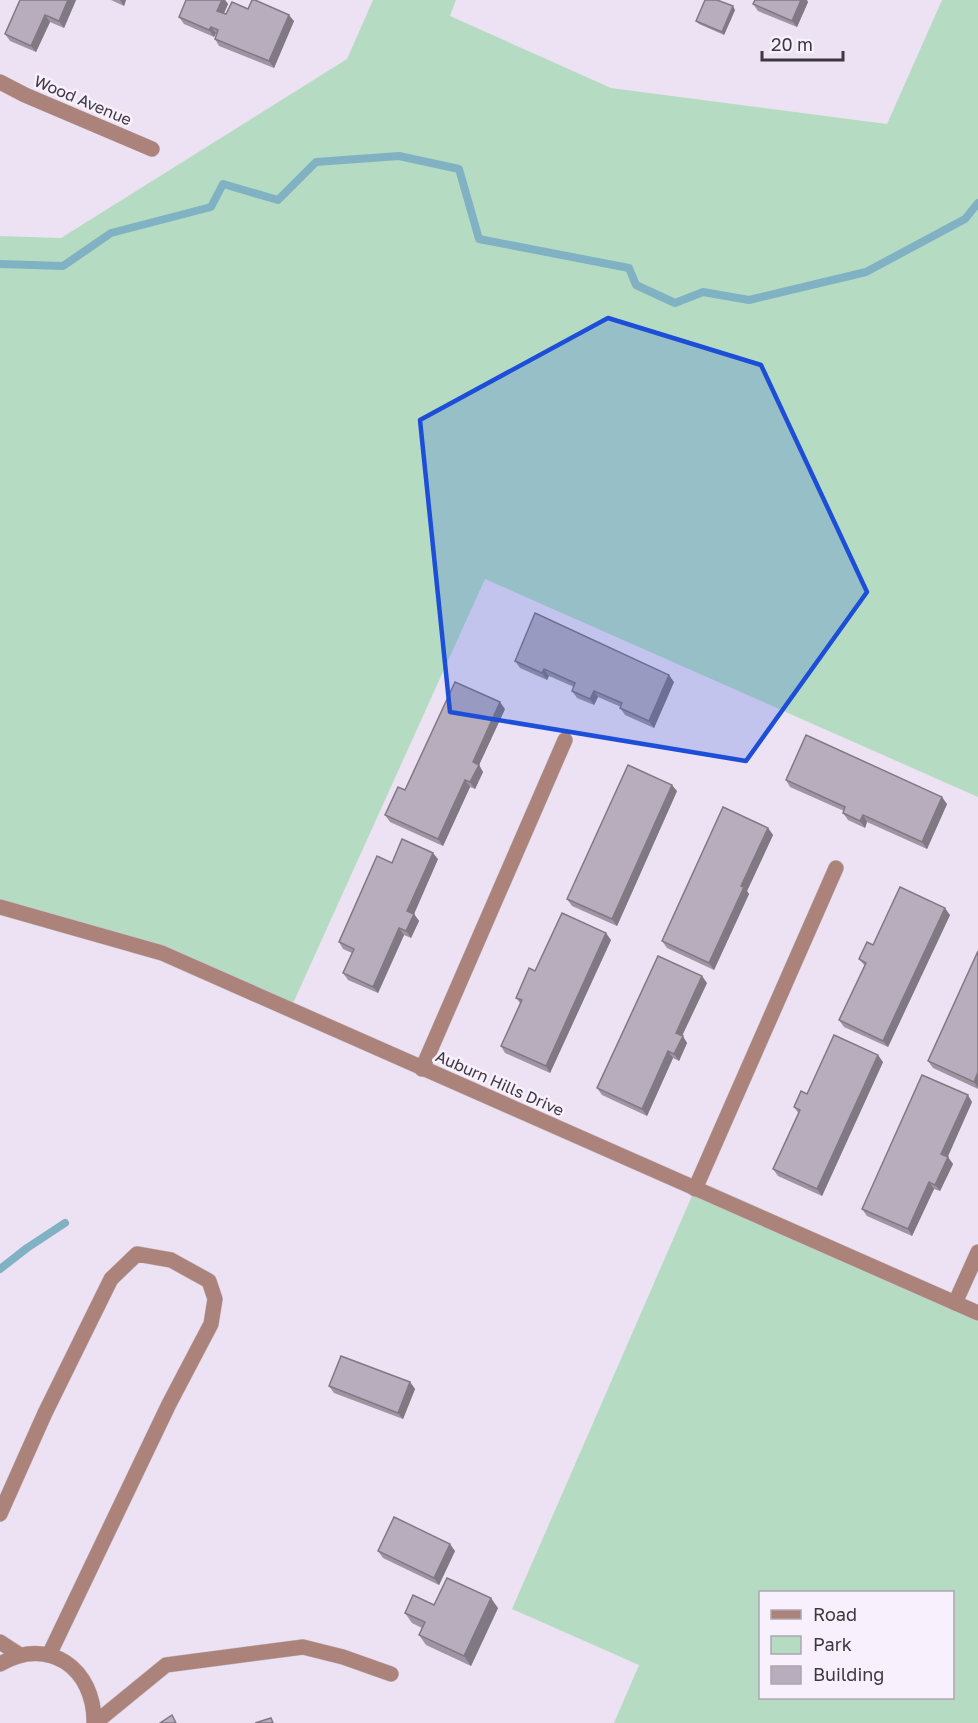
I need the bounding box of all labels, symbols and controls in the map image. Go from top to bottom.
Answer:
scale bar [762,24,843,62]
text: 20 m [771,33,813,55]
street label: Wood Avenue [31,70,135,130]
street label: Auburn Hills Drive [433,1046,567,1120]
legend [759,1591,954,1699]
text: Road [813,1603,857,1625]
text: Park [813,1633,852,1655]
text: Building [813,1663,884,1685]

